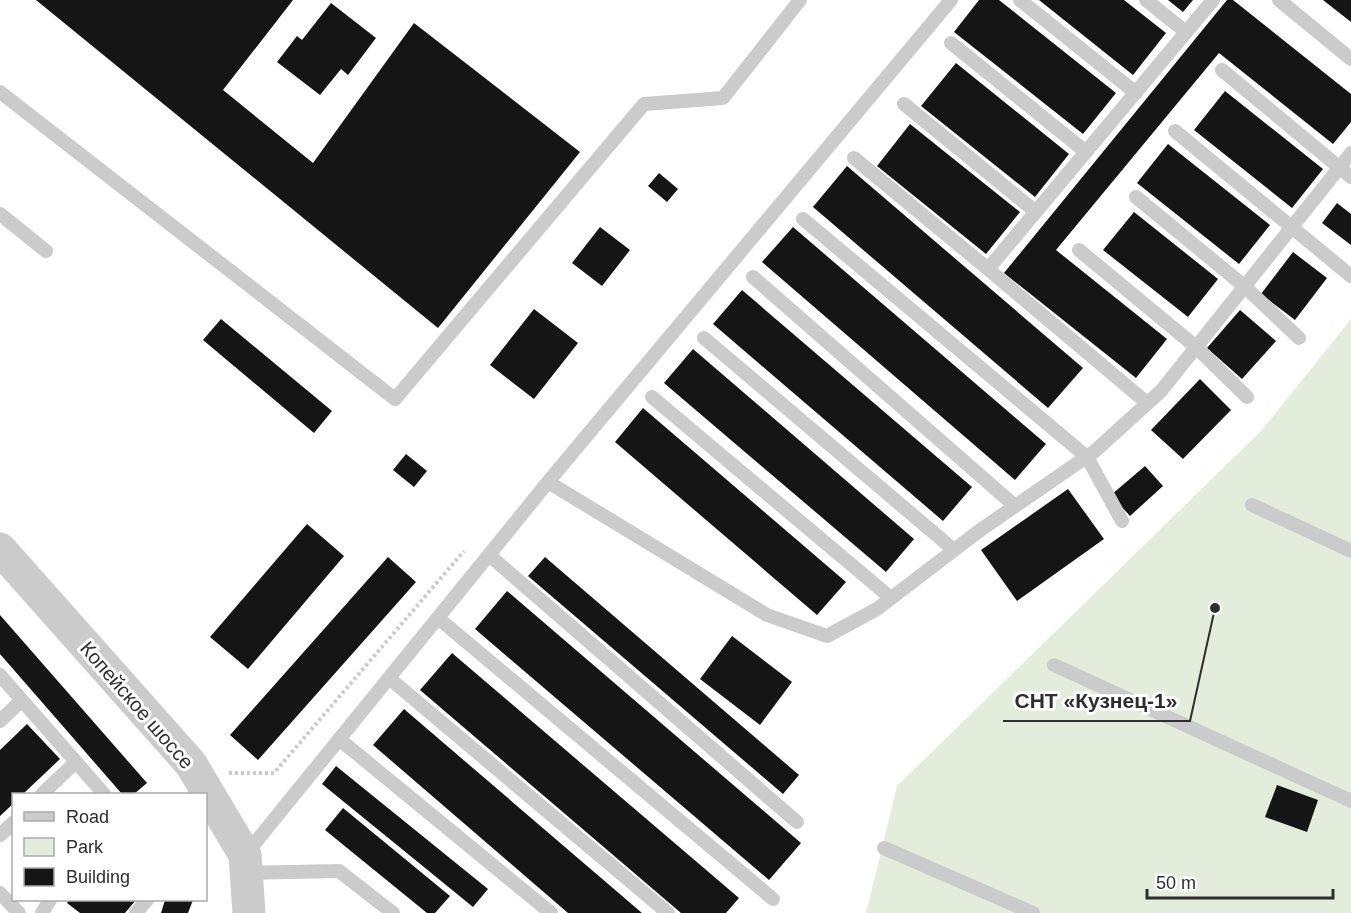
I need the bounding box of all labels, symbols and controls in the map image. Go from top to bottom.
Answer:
street label: Копейское шоссе [76,637,198,773]
callout: СНТ «Кузнец-1» [1003,682,1190,721]
text: СНТ «Кузнец-1» [1015,689,1177,712]
legend [12,793,207,901]
text: Road [66,807,109,827]
text: Park [66,837,104,857]
scale bar [1147,862,1333,900]
text: Building [66,867,130,887]
text: 50 m [1156,873,1196,893]

